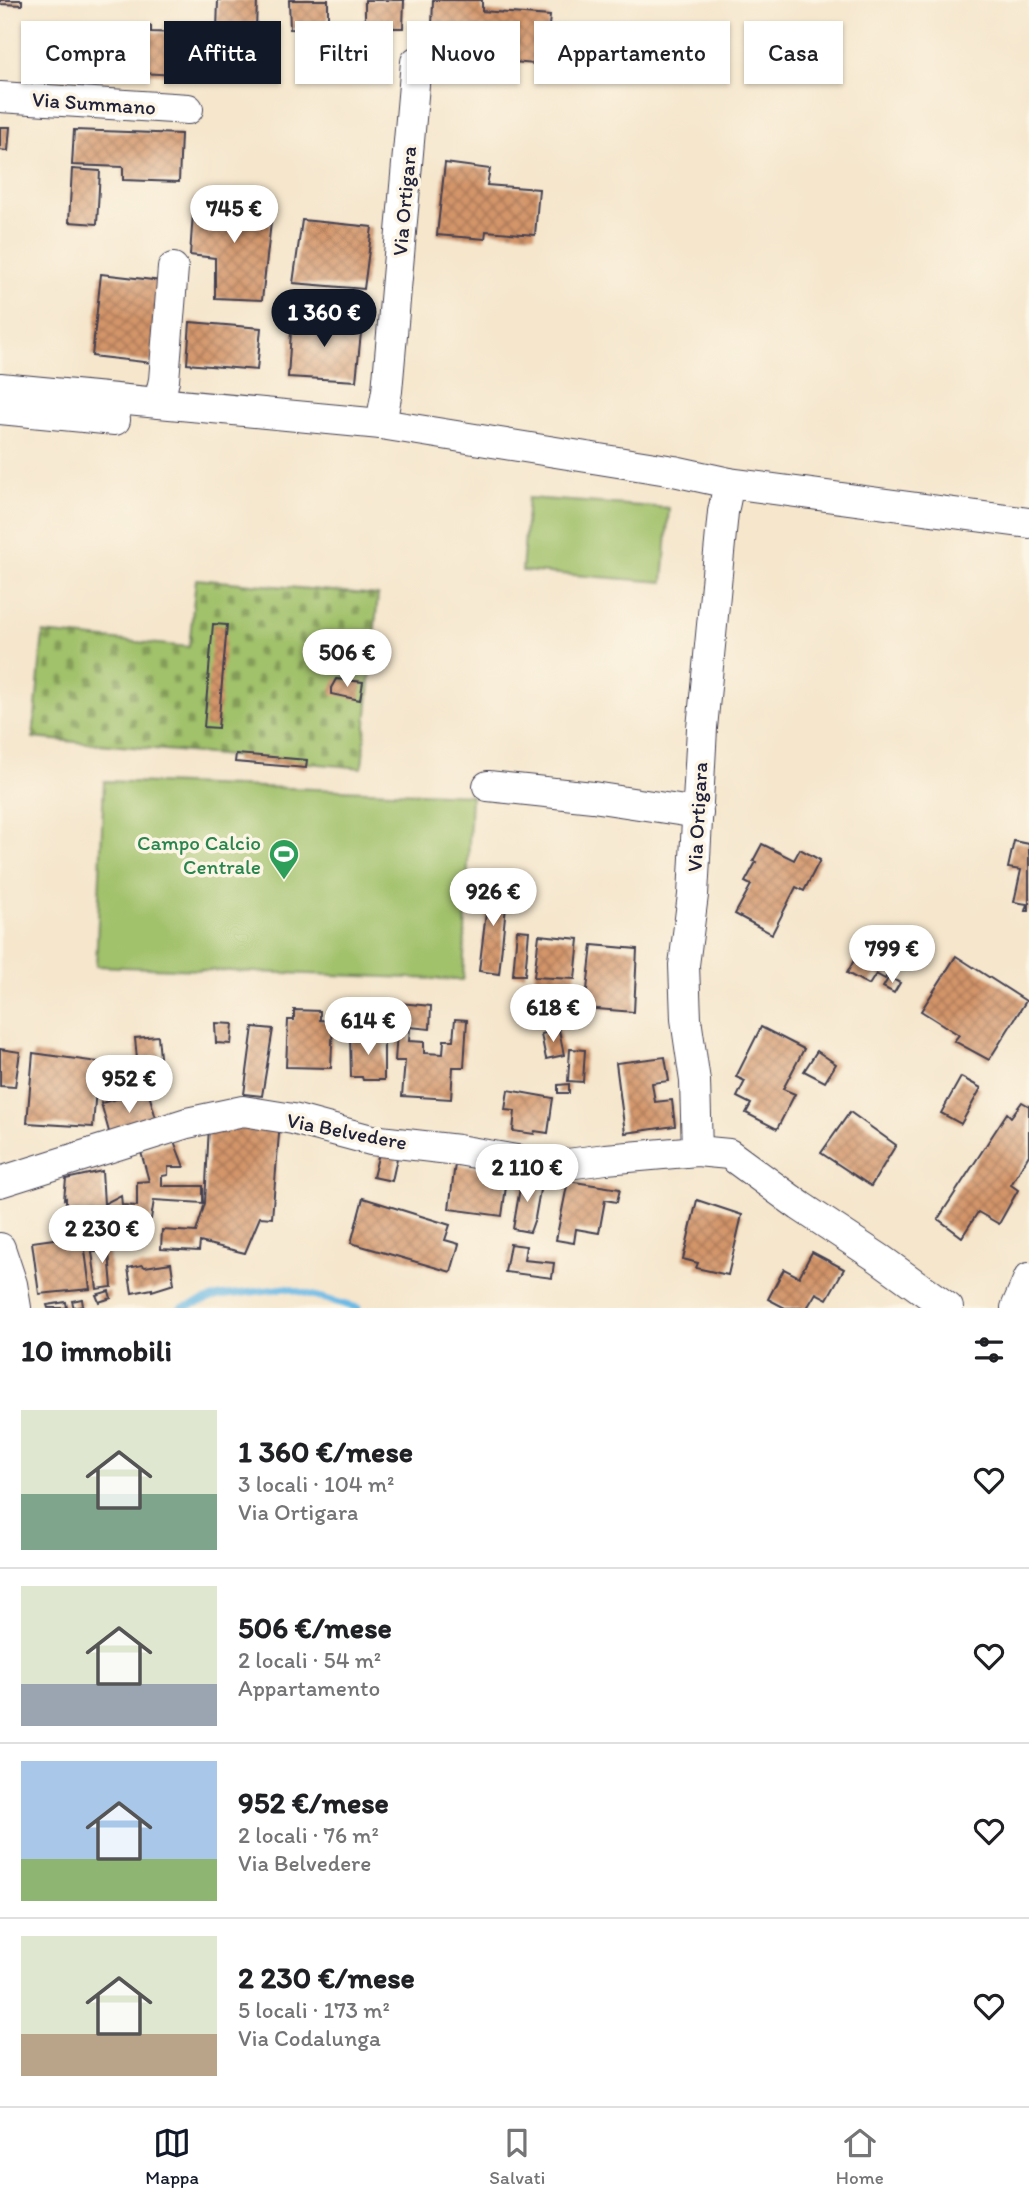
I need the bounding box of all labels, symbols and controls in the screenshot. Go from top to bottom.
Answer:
chip: Compra [21,21,150,84]
chip: Affitta [164,21,281,84]
chip: Filtri [295,21,393,84]
chip: Nuovo [407,21,520,84]
chip: Appartamento [534,21,730,84]
chip: Casa [744,21,843,84]
street label: Via Summano [31,86,157,120]
street label: Via Ortigara [387,145,421,257]
pin: 745 € [185,186,283,245]
text: 745 € [206,194,262,222]
pin: 1 360 € [259,290,389,349]
text: 1 360 € [287,298,361,326]
pin: 506 € [298,630,396,689]
text: 506 € [319,638,375,666]
street label: Via Ortigara [682,761,712,873]
place label: Campo Calcio Centrale [137,830,261,879]
sports icon: Campo Calcio Centrale [267,837,301,881]
pin: 926 € [444,869,542,928]
text: 926 € [466,877,520,905]
pin: 799 € [843,926,941,985]
text: 799 € [865,934,919,962]
pin: 618 € [504,984,602,1044]
text: 618 € [526,993,580,1021]
pin: 614 € [319,998,417,1057]
text: 614 € [341,1006,395,1034]
pin: 952 € [80,1056,178,1115]
text: 952 € [102,1064,156,1092]
street label: Via Belvedere [285,1107,409,1155]
pin: 2 110 € [462,1144,592,1204]
text: 2 110 € [491,1153,563,1181]
pin: 2 230 € [37,1206,167,1265]
text: 2 230 € [65,1214,139,1242]
icon: filters [970,1331,1008,1369]
text: 10 immobili [21,1332,172,1369]
text: 1 360 €/mese [238,1433,413,1470]
icon: home [77,1438,161,1522]
icon: heart [970,1461,1008,1499]
text: 3 locali · 104 m² [238,1470,394,1498]
text: Via Ortigara [238,1498,358,1526]
text: 506 €/mese [238,1609,392,1646]
icon: home [77,1614,161,1698]
icon: heart [970,1637,1008,1675]
text: 2 locali · 54 m² [238,1646,381,1674]
text: Appartamento [238,1674,380,1702]
text: 952 €/mese [238,1784,389,1821]
icon: home [77,1789,161,1873]
icon: heart [970,1812,1008,1850]
text: 2 locali · 76 m² [238,1821,379,1849]
text: Via Belvedere [238,1849,371,1877]
text: 2 230 €/mese [238,1959,415,1996]
icon: home [77,1964,161,2048]
icon: heart [970,1987,1008,2025]
text: 5 locali · 173 m² [238,1996,390,2024]
text: Via Codalunga [238,2024,381,2052]
tab: Mappa [145,2124,199,2189]
tab: Salvati [489,2124,545,2189]
tab: Home [836,2124,884,2189]

